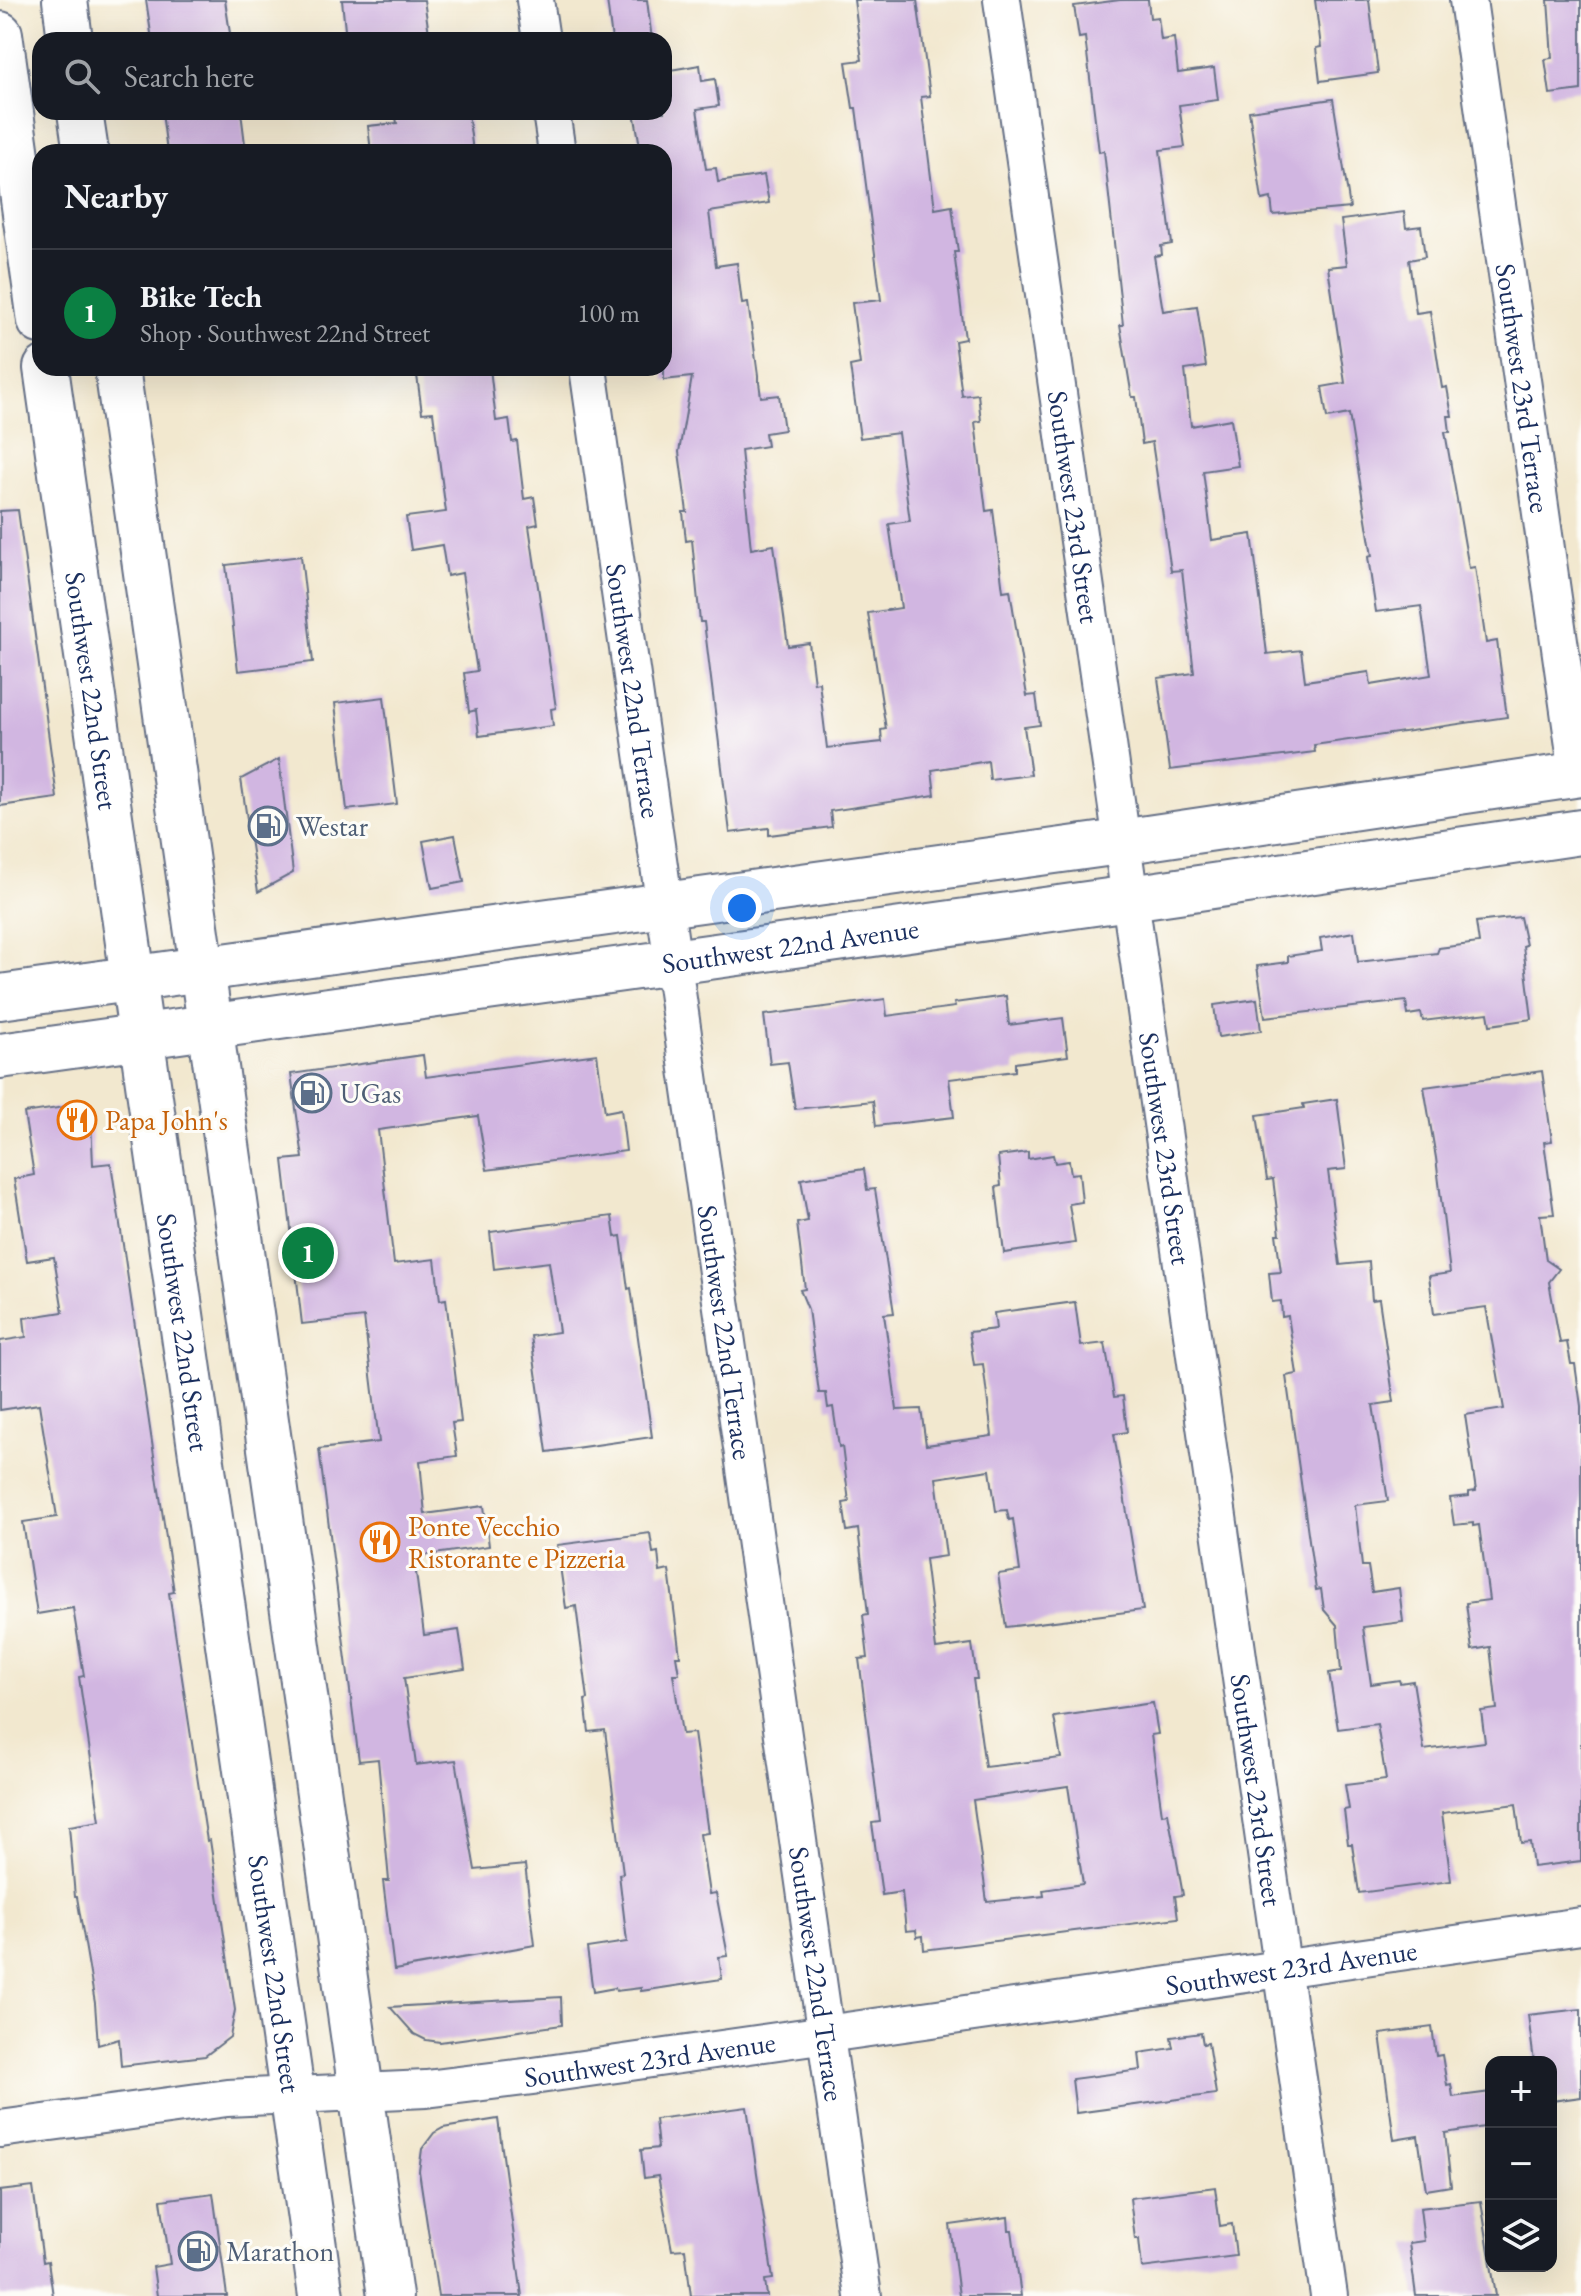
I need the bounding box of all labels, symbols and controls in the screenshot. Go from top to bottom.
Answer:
search box [32,32,672,120]
icon: search [60,54,104,98]
text: Search here [124,57,254,96]
text: Nearby [64,174,168,218]
street label: Southwest 23rd Terrace [1488,261,1559,515]
text: Bike Tech [140,277,262,316]
text: 1 [83,296,97,330]
text: 100 m [577,296,640,330]
text: Shop · Southwest 22nd Street [140,316,430,350]
street label: Southwest 23rd Street [1040,388,1109,626]
street label: Southwest 22nd Terrace [598,561,670,821]
street label: Southwest 22nd Street [57,569,127,812]
fuel station icon: Westar [247,805,289,847]
place label: Westar [296,808,369,844]
your location [722,888,762,928]
street label: Southwest 22nd Avenue [660,910,921,981]
street label: Southwest 23rd Street [1131,1030,1200,1267]
fuel station icon: UGas [291,1072,333,1114]
place label: UGas [340,1075,401,1111]
restaurant icon: Papa John's [56,1099,98,1141]
place label: Papa John's [105,1102,228,1138]
street label: Southwest 22nd Terrace [690,1203,762,1462]
street label: Southwest 22nd Street [149,1211,218,1454]
pin: 1 [282,1223,334,1283]
place label: Ponte Vecchio Ristorante e Pizzeria [408,1508,626,1576]
restaurant icon: Ponte Vecchio Ristorante e Pizzeria [359,1521,401,1563]
street label: Southwest 23rd Street [1223,1671,1291,1909]
street label: Southwest 22nd Terrace [781,1844,853,2104]
street label: Southwest 22nd Street [240,1852,310,2095]
street label: Southwest 23rd Avenue [1163,1932,1419,2003]
street label: Southwest 23rd Avenue [522,2024,778,2095]
map controls [1485,2056,1557,2272]
button: + [1485,2056,1557,2128]
button: − [1485,2128,1557,2200]
button: layers [1485,2200,1557,2272]
fuel station icon: Marathon [177,2230,219,2272]
place label: Marathon [226,2233,334,2269]

